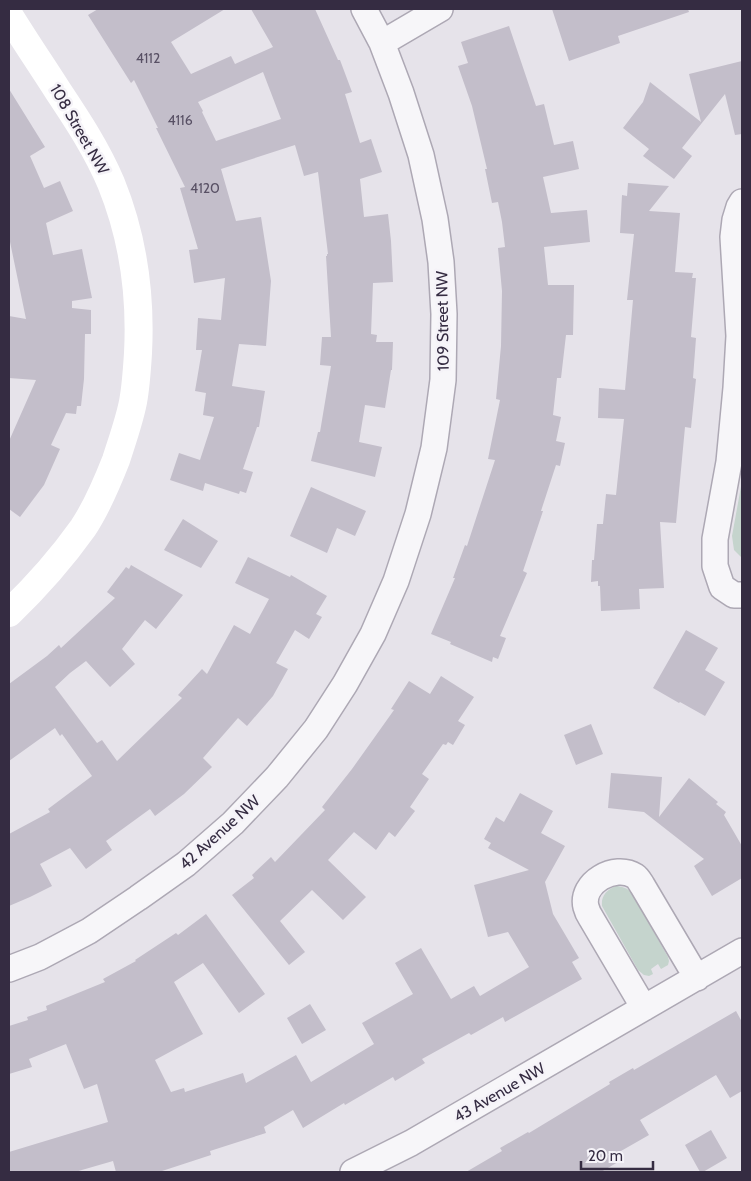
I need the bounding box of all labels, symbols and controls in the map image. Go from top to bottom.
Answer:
house number: 4112 [136,49,160,67]
street label: 108 Street NW [46,81,113,178]
house number: 4116 [167,111,193,129]
house number: 4120 [190,179,220,197]
street label: 109 Street NW [432,270,453,371]
street label: 42 Avenue NW [175,791,264,874]
street label: 43 Avenue NW [450,1058,549,1126]
scale bar [581,1138,654,1170]
text: 20 m [588,1147,623,1165]

